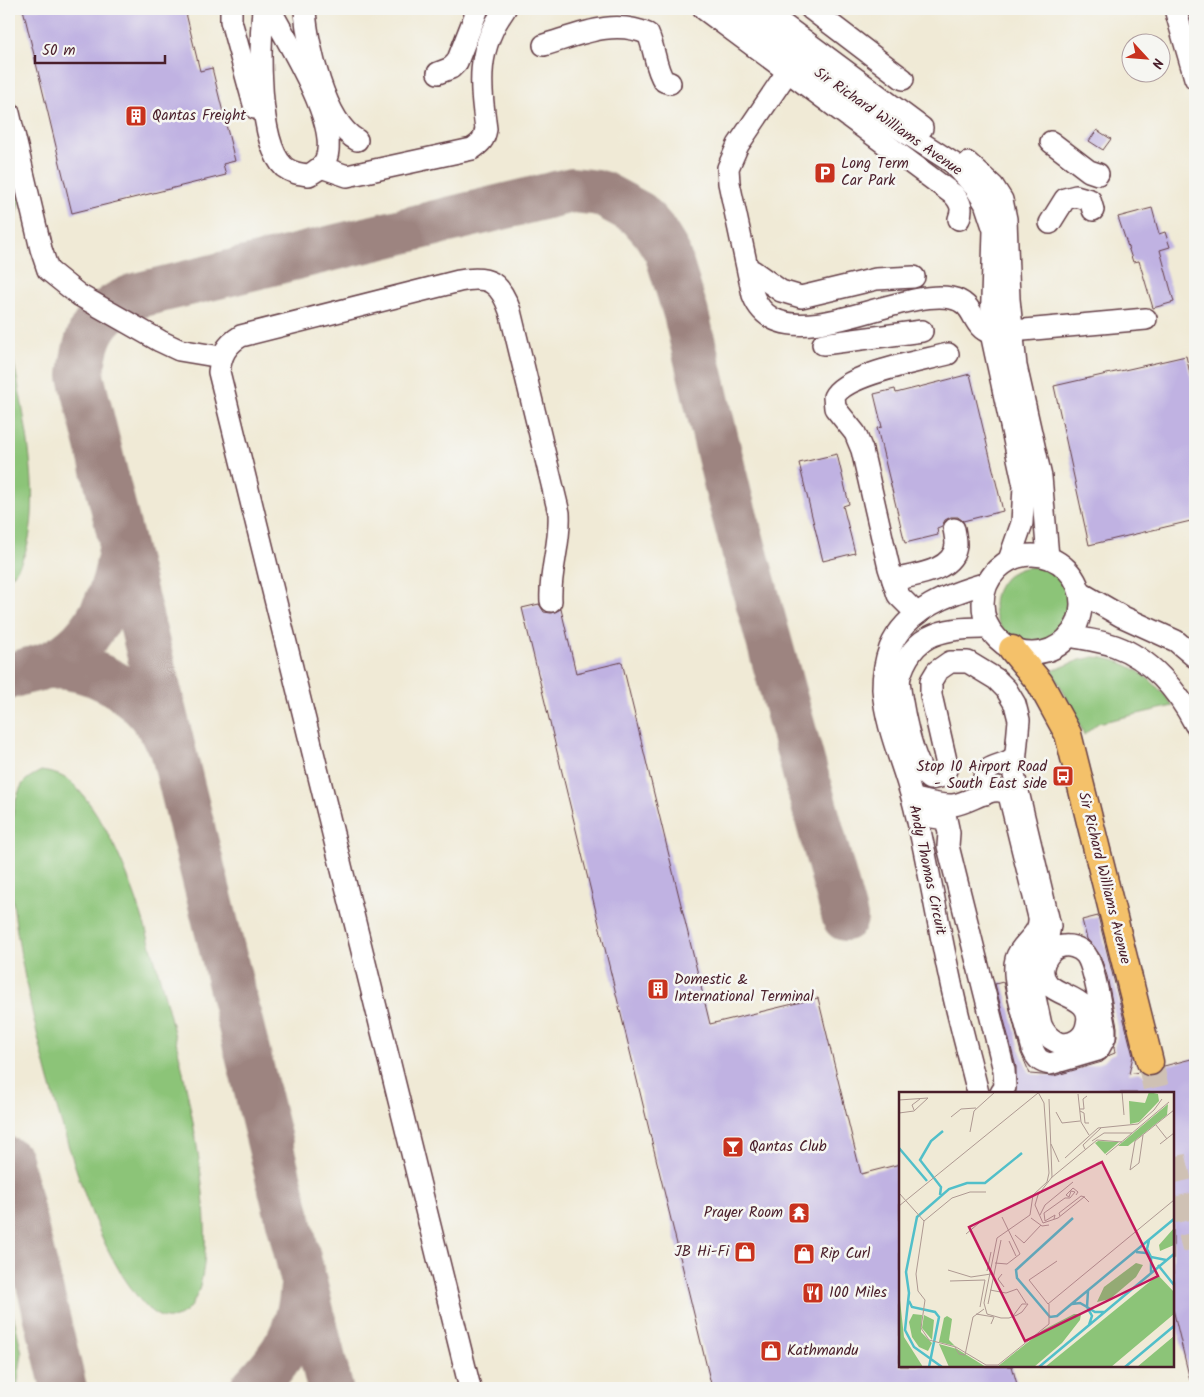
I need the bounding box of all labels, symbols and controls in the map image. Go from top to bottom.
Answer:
scale bar [35,32,165,64]
north arrow [1122,32,1172,82]
text: 50 m [42,39,76,63]
text: N [1145,54,1169,72]
street label: Sir Richard Williams Avenue [809,61,968,183]
building icon: Qantas Freight [124,104,148,128]
place label: Qantas Freight [152,104,246,128]
place label: Long Term Car Park [841,152,909,193]
parking icon: Long Term Car Park [813,161,837,185]
place label: Stop 10 Airport Road - South East side [917,755,1048,796]
bus stop icon: Stop 10 Airport Road - South East side [1051,764,1075,788]
street label: Sir Richard Williams Avenue [1071,789,1137,967]
street label: Andy Thomas Circuit [901,803,953,938]
place label: Domestic & International Terminal [674,968,814,1009]
building icon: Domestic & International Terminal [646,977,670,1001]
inset map [899,1092,1174,1367]
bar icon: Qantas Club [721,1135,745,1159]
place label: Qantas Club [749,1135,827,1159]
place label: Prayer Room [704,1201,783,1225]
temple icon: Prayer Room [787,1201,811,1225]
place label: JB Hi-Fi [674,1240,730,1264]
shop icon: JB Hi-Fi [733,1240,757,1264]
shop icon: Rip Curl [792,1242,816,1266]
place label: Rip Curl [820,1242,871,1266]
restaurant icon: 100 Miles [801,1281,825,1305]
place label: 100 Miles [829,1281,888,1305]
shop icon: Kathmandu [759,1339,783,1363]
place label: Kathmandu [787,1339,858,1363]

